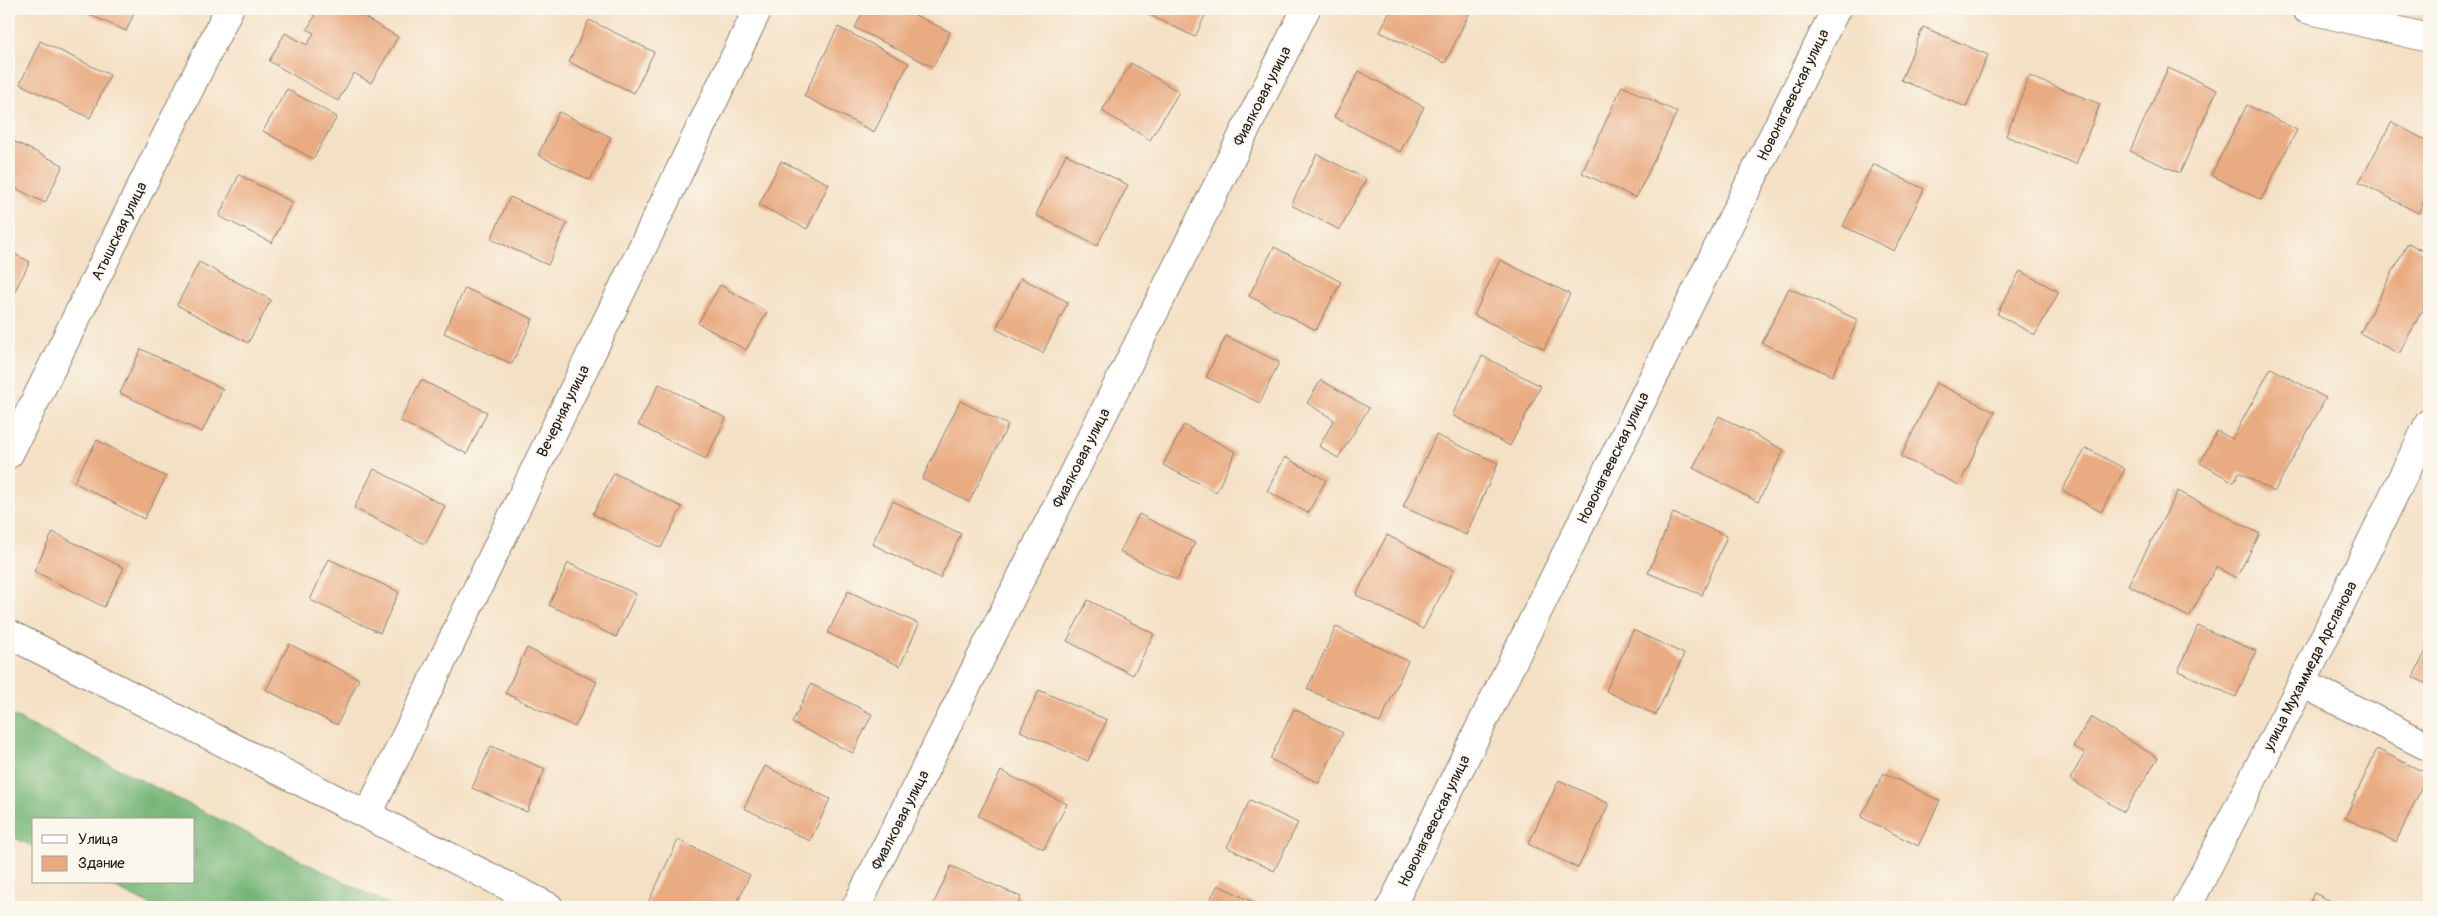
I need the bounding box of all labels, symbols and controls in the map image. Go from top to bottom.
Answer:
street label: Новонагаевская улица [1753,26,1834,164]
street label: Фиалковая улица [1229,43,1296,149]
street label: Атышская улица [87,179,152,284]
street label: Вечерняя улица [533,362,594,460]
street label: Новонагаевская улица [1573,389,1654,527]
street label: Фиалковая улица [1048,405,1115,511]
street label: улица Мухаммеда Арсланова [2259,578,2362,755]
street label: Новонагаевская улица [1394,752,1475,890]
street label: Фиалковая улица [867,767,934,873]
legend [32,818,195,884]
text: Улица [78,830,118,849]
text: Здание [78,854,125,873]

